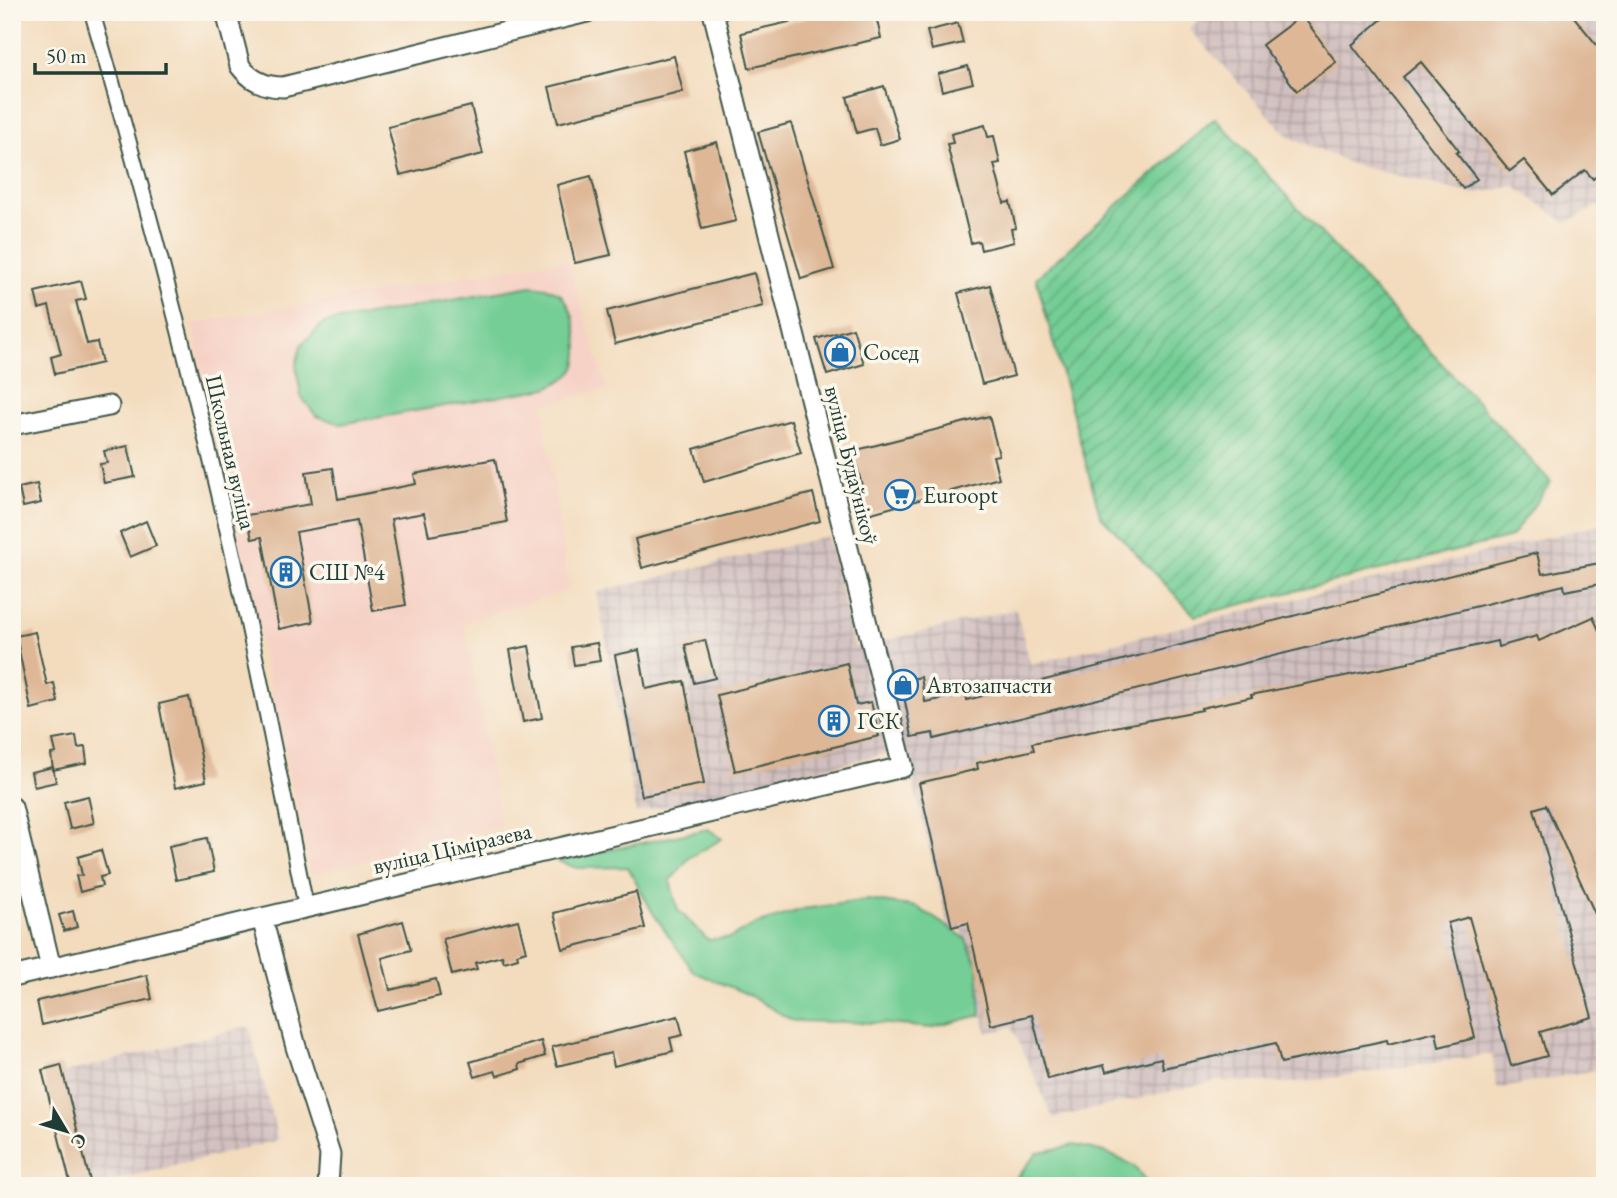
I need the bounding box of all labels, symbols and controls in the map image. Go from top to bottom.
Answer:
scale bar [35,32,166,76]
text: 50 m [46,42,87,69]
shop icon: Сосед [823,335,857,369]
place label: Сосед [863,337,920,367]
street label: Школьная вуліца [199,372,264,533]
street label: вуліца Будаўнікоў [818,382,886,548]
supermarket icon: Euroopt [883,478,917,512]
place label: Euroopt [923,480,998,510]
building icon: СШ №4 [269,555,303,589]
place label: СШ №4 [309,557,386,587]
shop icon: Автозапчасти [886,668,920,702]
place label: Автозапчасти [925,670,1052,700]
building icon: ГСК [817,704,851,738]
place label: ГСК [857,706,901,736]
street label: вуліца Ціміразева [370,815,535,881]
north arrow [32,1096,102,1166]
text: С [65,1128,93,1154]

